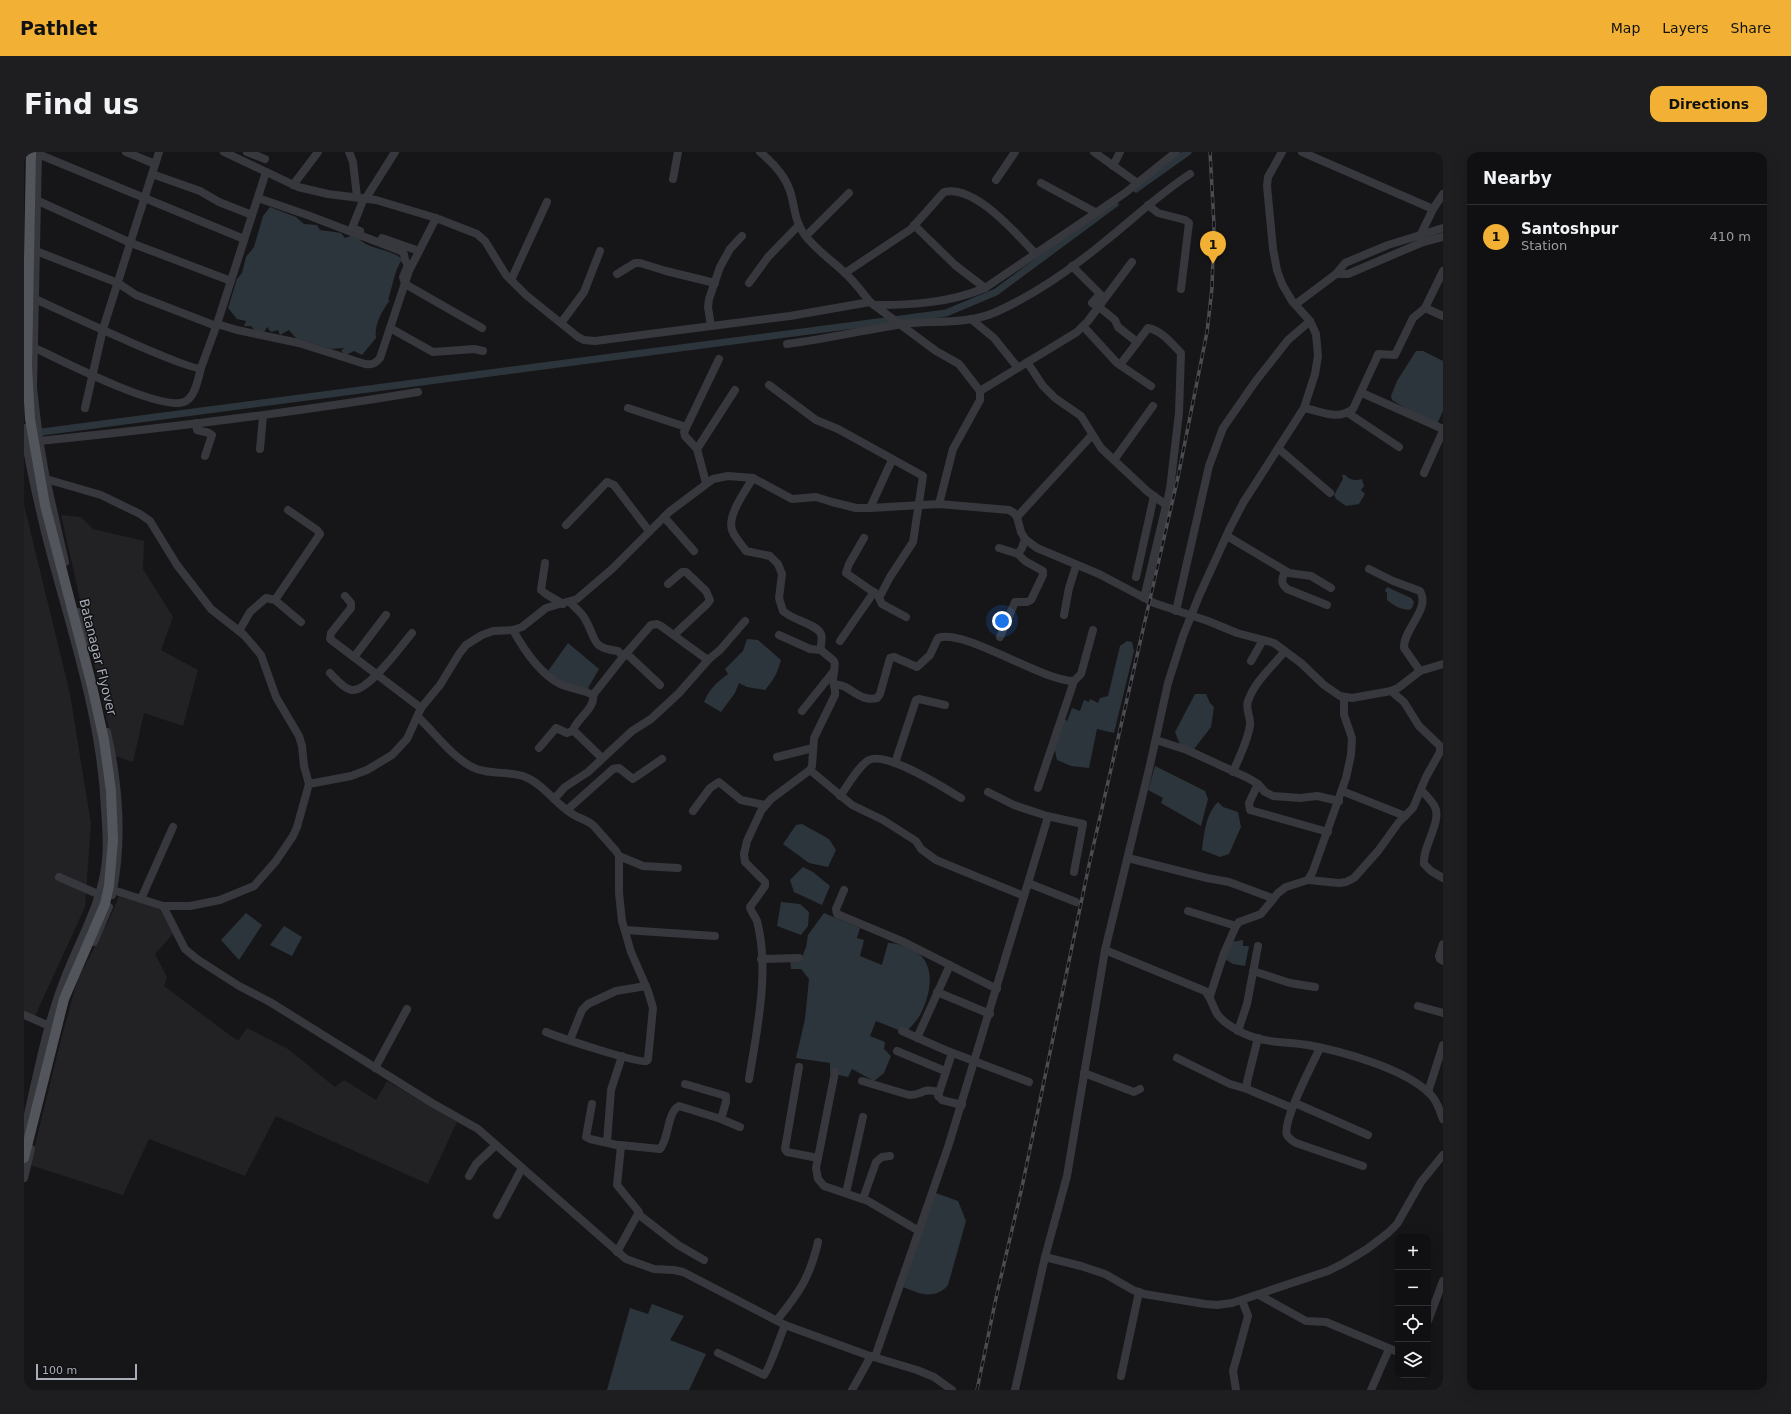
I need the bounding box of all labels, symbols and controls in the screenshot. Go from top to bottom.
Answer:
text: Pathlet [20,17,97,39]
text: Map [1611,20,1640,36]
text: Layers [1662,20,1709,36]
text: Share [1731,20,1771,36]
button: Directions [1650,86,1767,122]
text: Find us [24,88,139,121]
text: Nearby [1483,168,1552,188]
text: Santoshpur [1521,220,1619,238]
text: 1 [1491,229,1501,244]
text: 410 m [1709,229,1751,244]
pin: 1 [1200,231,1226,264]
text: Station [1521,238,1567,253]
street label: Batanagar Flyover [76,597,120,717]
your location [992,611,1012,631]
map controls [1395,1234,1431,1378]
button: + [1395,1234,1431,1270]
button: − [1395,1270,1431,1306]
button: locate [1395,1306,1431,1342]
button: layers [1395,1342,1431,1378]
scale bar [36,1362,137,1381]
text: 100 m [42,1364,77,1377]

